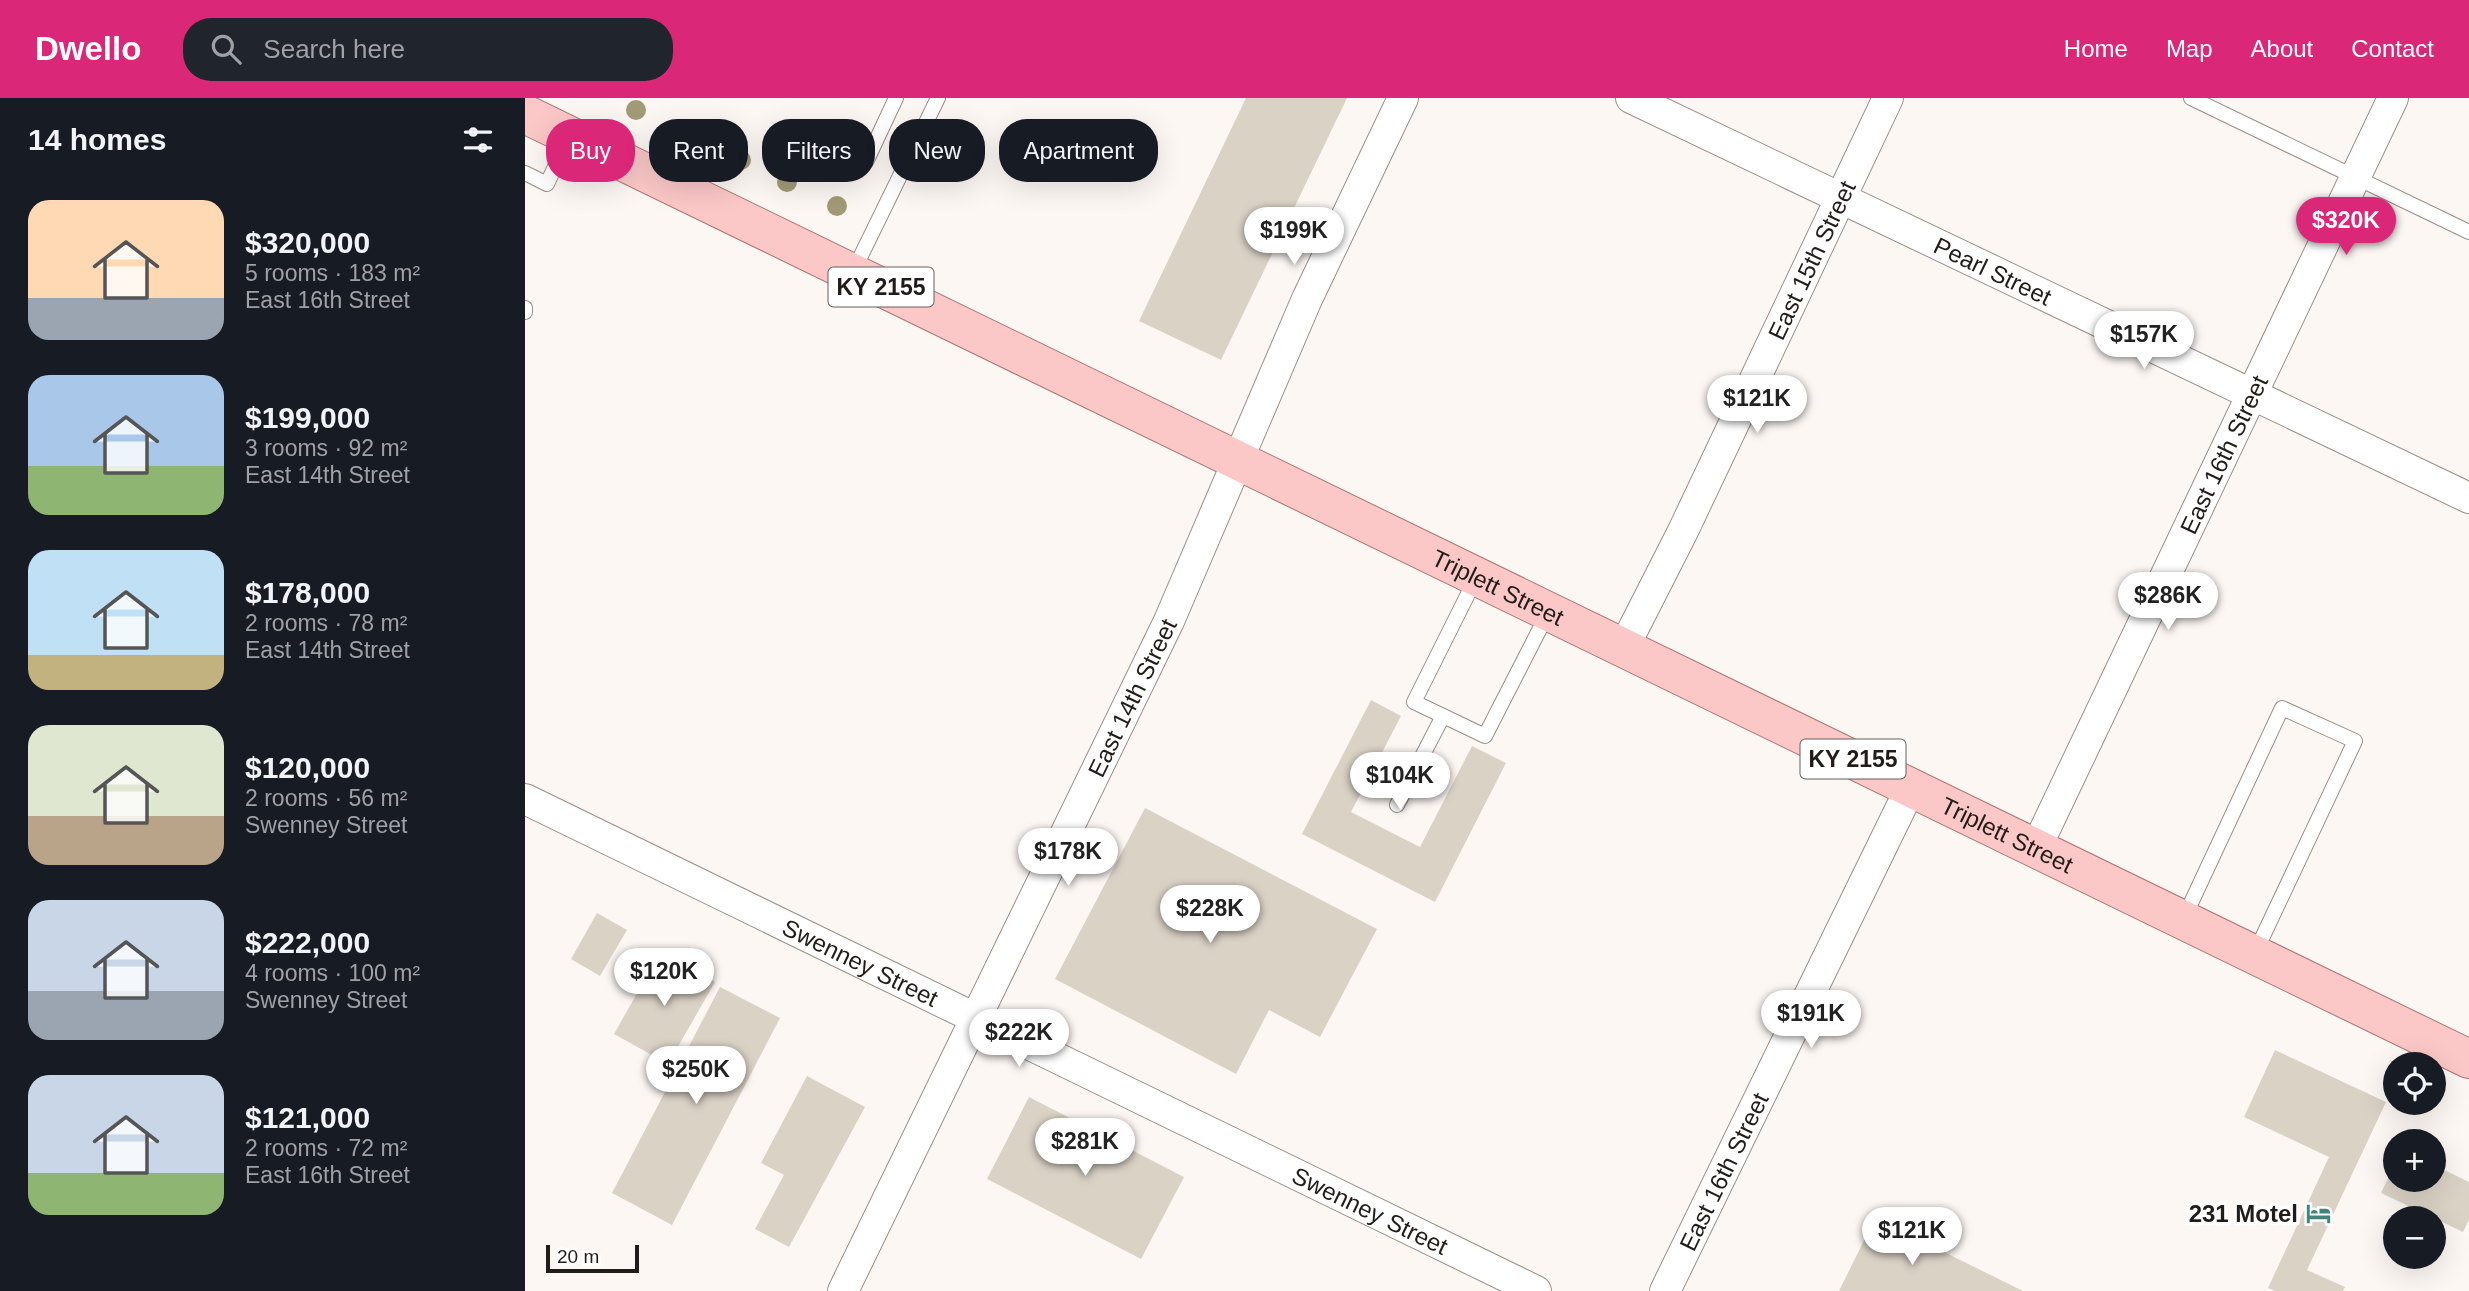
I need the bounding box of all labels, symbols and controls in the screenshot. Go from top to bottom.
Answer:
search box [183,18,673,81]
text: Dwello [35,30,141,67]
icon: search [207,30,245,68]
text: Search here [263,34,405,64]
text: Home [2064,35,2128,62]
text: Map [2166,35,2213,62]
text: About [2251,35,2313,62]
text: Contact [2351,35,2434,62]
chip: Buy [546,119,635,182]
chip: Rent [649,119,748,182]
chip: Filters [762,119,875,182]
chip: New [889,119,985,182]
chip: Apartment [999,119,1158,182]
icon: filters [459,121,497,159]
text: 14 homes [28,123,166,156]
street label: East 15th Street [1762,176,1861,344]
pin: $320K [2297,198,2395,257]
text: $320K [2312,207,2380,233]
pin: $199K [1245,208,1343,267]
text: $199K [1260,217,1328,243]
text: $320,000 [245,226,370,259]
icon: home [84,228,168,312]
street label: Pearl Street [1930,231,2056,310]
text: 5 rooms · 183 m² [245,260,420,286]
road number: KY 2155 [829,268,933,306]
text: East 16th Street [245,287,410,313]
pin: $157K [2095,312,2193,371]
text: $157K [2110,321,2178,347]
street label: East 16th Street [2174,370,2273,538]
pin: $121K [1708,376,1806,435]
text: $121K [1723,385,1791,411]
text: $199,000 [245,401,370,434]
icon: home [84,403,168,487]
text: 3 rooms · 92 m² [245,435,407,461]
text: East 14th Street [245,462,410,488]
street label: Triplett Street [1428,544,1569,631]
pin: $286K [2119,573,2217,632]
text: $178,000 [245,576,370,609]
icon: home [84,578,168,662]
text: $286K [2134,582,2202,608]
text: 2 rooms · 78 m² [245,610,407,636]
street label: East 14th Street [1082,614,1182,781]
text: East 14th Street [245,637,410,663]
road number: KY 2155 [1801,740,1905,778]
text: $120,000 [245,751,370,784]
pin: $104K [1351,752,1449,812]
icon: home [84,753,168,837]
text: $104K [1366,762,1434,788]
text: 2 rooms · 56 m² [245,785,407,811]
street label: Triplett Street [1937,791,2078,878]
text: Swenney Street [245,812,407,838]
pin: $178K [1019,828,1117,888]
text: $178K [1034,838,1102,864]
pin: $228K [1161,886,1259,945]
text: $228K [1176,895,1244,921]
street label: Swenney Street [778,913,943,1012]
text: $222,000 [245,926,370,959]
icon: home [84,928,168,1012]
pin: $120K [615,948,713,1008]
text: $120K [630,958,698,984]
text: 4 rooms · 100 m² [245,960,420,986]
text: Swenney Street [245,987,407,1013]
pin: $191K [1762,990,1860,1050]
text: $191K [1777,1000,1845,1026]
pin: $222K [970,1010,1068,1069]
text: $222K [985,1019,1053,1045]
pin: $250K [647,1046,745,1106]
map controls [2383,1052,2446,1269]
button: locate [2383,1052,2446,1115]
text: $250K [662,1056,730,1082]
street label: East 16th Street [1673,1088,1773,1255]
text: $121,000 [245,1101,370,1134]
icon: home [84,1103,168,1187]
pin: $281K [1036,1118,1134,1178]
text: $281K [1051,1128,1119,1154]
button: + [2383,1129,2446,1192]
text: 2 rooms · 72 m² [245,1135,407,1161]
street label: Swenney Street [1288,1161,1453,1260]
text: East 16th Street [245,1162,410,1188]
hotel icon: 231 Motel [2304,1199,2332,1227]
place label: 231 Motel [2189,1200,2298,1227]
button: − [2383,1206,2446,1269]
pin: $121K [1863,1208,1961,1267]
text: $121K [1878,1217,1946,1243]
scale bar [546,1242,639,1274]
text: 20 m [557,1246,599,1267]

